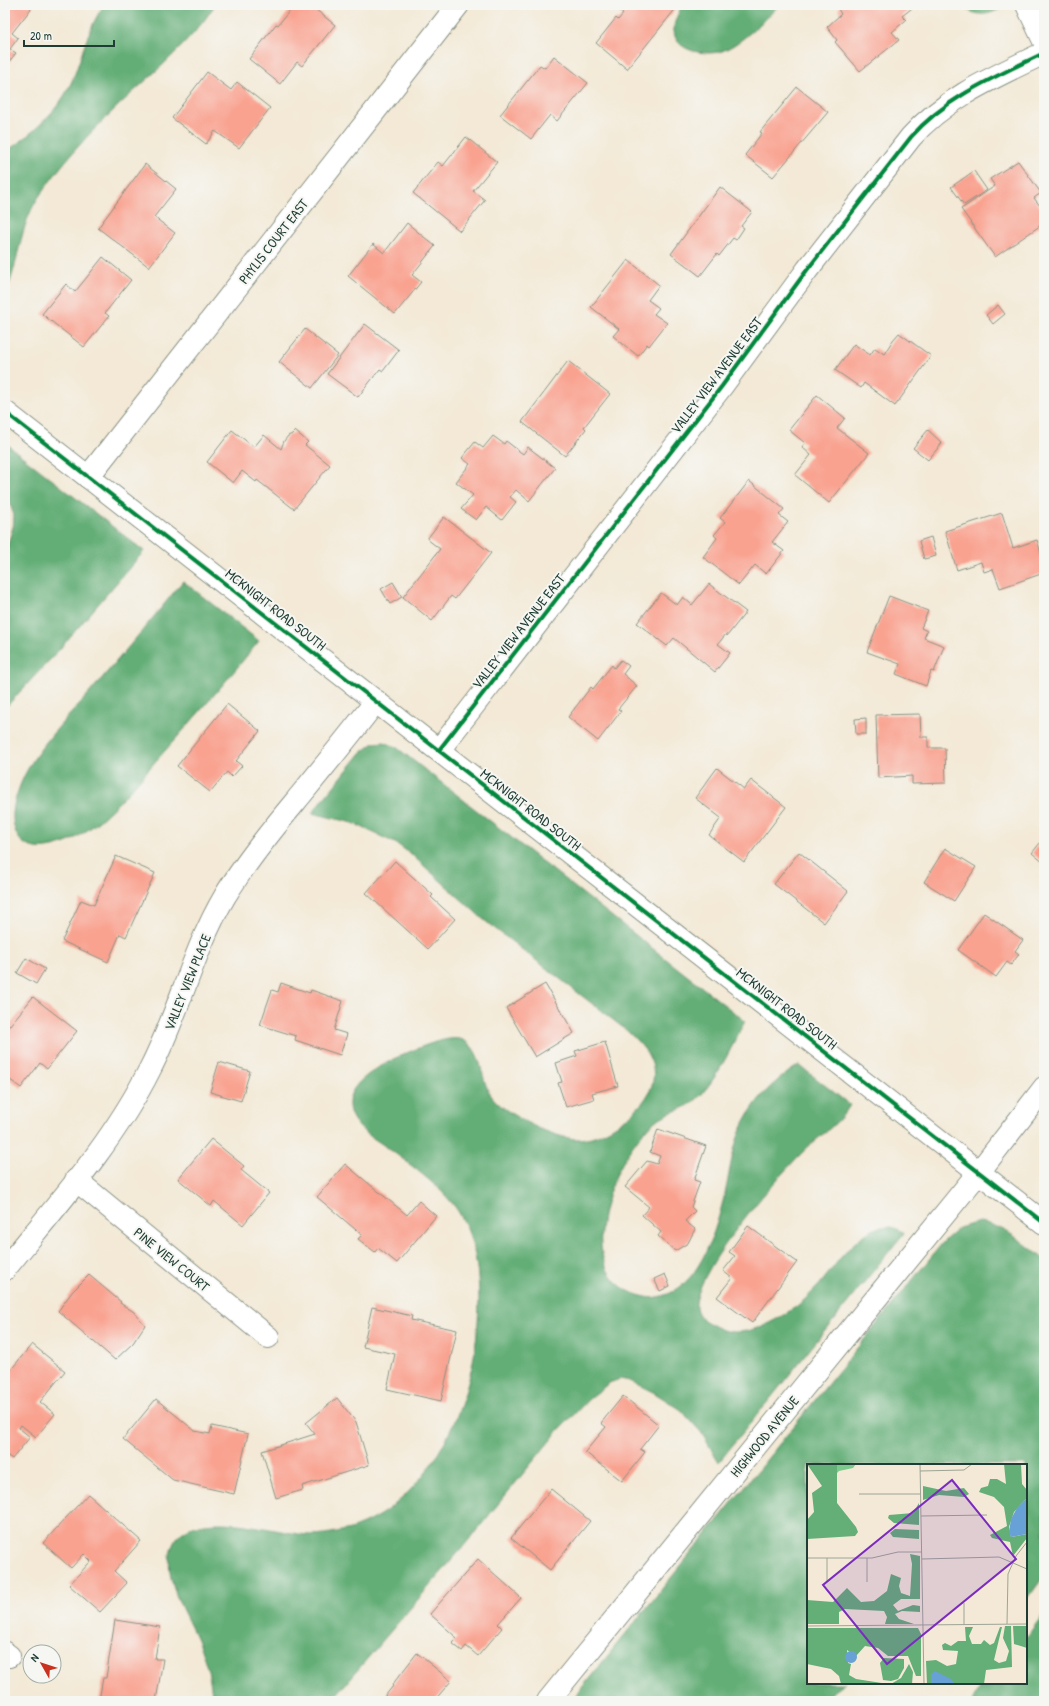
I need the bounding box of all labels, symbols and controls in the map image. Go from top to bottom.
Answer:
scale bar [24,22,114,48]
text: 20 m [30,27,52,44]
street label: PHYLIS COURT EAST [234,194,312,287]
street label: VALLEY VIEW AVENUE EAST [666,312,766,437]
street label: MCKNIGHT ROAD SOUTH [222,564,331,655]
street label: VALLEY VIEW AVENUE EAST [467,569,569,693]
street label: MCKNIGHT ROAD SOUTH [477,764,586,855]
street label: VALLEY VIEW PLACE [159,931,215,1033]
street label: MCKNIGHT ROAD SOUTH [733,963,842,1054]
street label: PINE VIEW COURT [130,1223,214,1296]
street label: HIGHWOOD AVENUE [725,1391,803,1481]
inset map [807,1464,1027,1684]
north arrow [22,1644,62,1684]
text: N [27,1651,42,1664]

